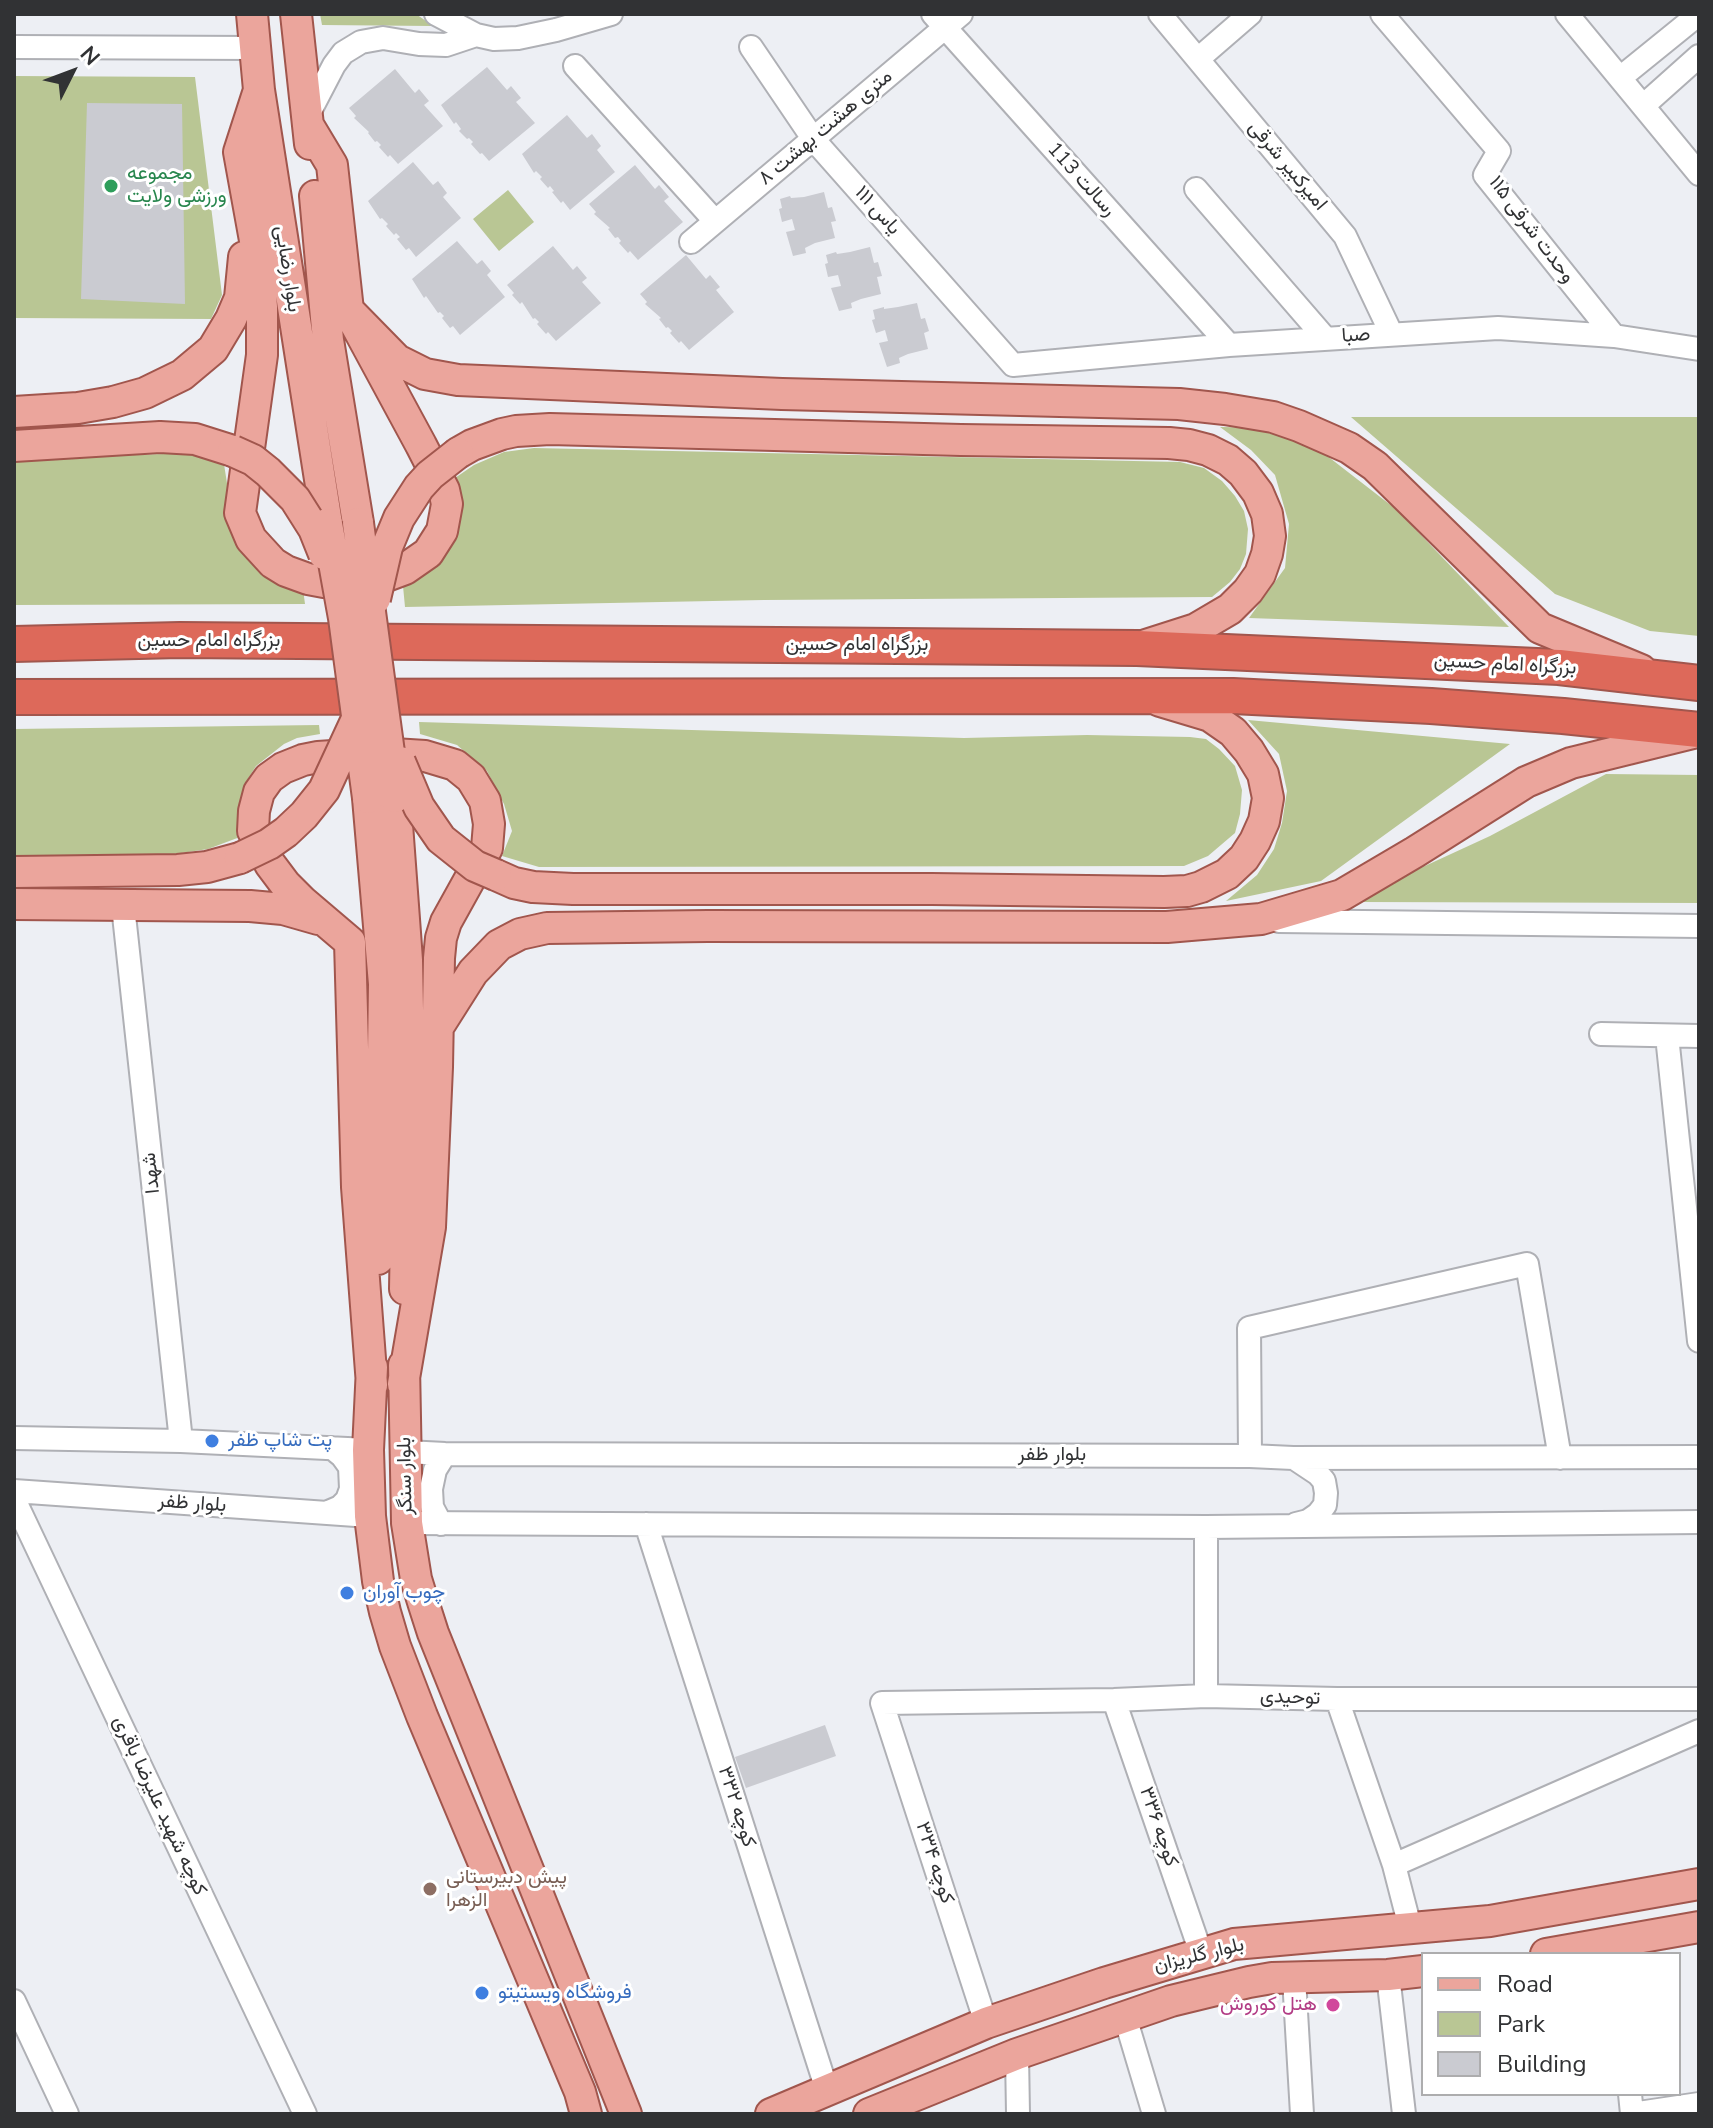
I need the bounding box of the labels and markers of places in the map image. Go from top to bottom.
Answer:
place label: مجموعه ورزشی ولایت [127,162,227,209]
marker: مجموعه ورزشی ولایت [102,177,120,195]
place label: پت شاپ ظفر [228,1429,332,1453]
marker: پت شاپ ظفر [203,1432,221,1450]
place label: چوب آوران [363,1581,445,1605]
marker: چوب آوران [338,1584,356,1602]
place label: پیش دبیرستانی الزهرا [446,1866,567,1913]
marker: پیش دبیرستانی الزهرا [421,1880,439,1898]
place label: فروشگاه ویستیتو [498,1981,632,2005]
marker: فروشگاه ویستیتو [473,1984,491,2002]
place label: هتل کوروش [1220,1993,1317,2017]
marker: هتل کوروش [1324,1996,1342,2014]

